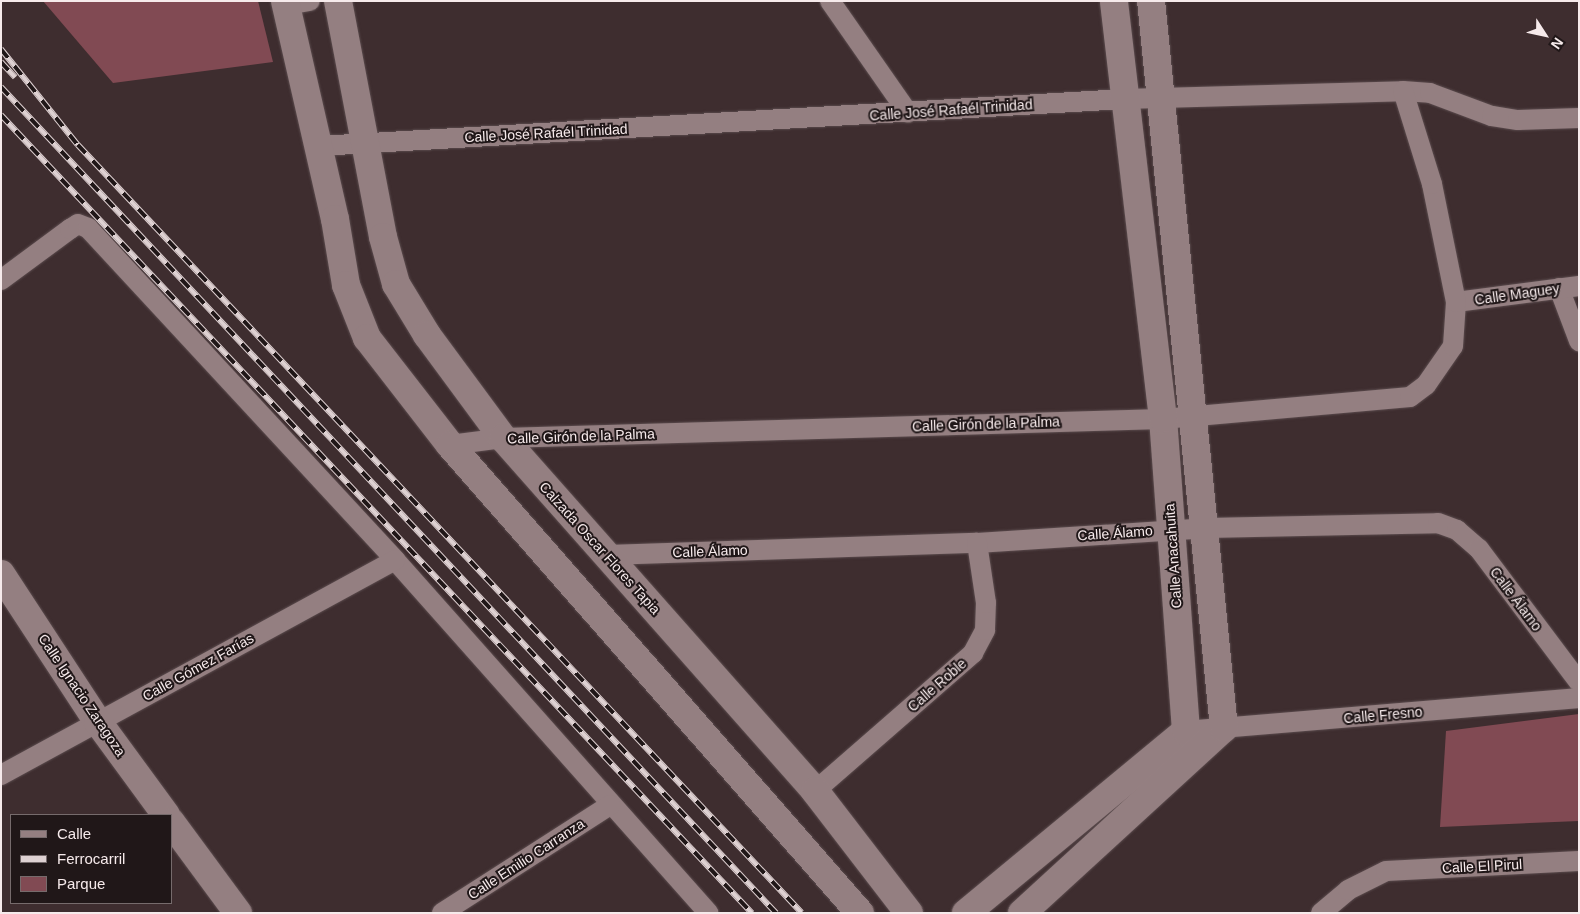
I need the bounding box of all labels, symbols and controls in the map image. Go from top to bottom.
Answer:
north arrow [1520,10,1570,60]
text: N [1548,35,1567,52]
street label: Calle José Rafaél Trinidad [869,96,1033,124]
street label: Calle José Rafaél Trinidad [464,120,628,146]
street label: Calle Maguey [1473,280,1561,308]
street label: Calle Girón de la Palma [912,413,1060,435]
street label: Calle Girón de la Palma [507,425,655,447]
street label: Calzada Oscar Flores Tapia [536,478,664,618]
street label: Calle Anacahuita [1161,503,1185,609]
street label: Calle Álamo [1077,522,1153,544]
street label: Calle Álamo [672,541,748,561]
street label: Calle Álamo [1487,564,1545,634]
street label: Calle Gómez Farías [139,629,257,705]
street label: Calle Ignacio Zaragoza [35,631,129,759]
street label: Calle Roble [904,655,970,715]
street label: Calle Fresno [1343,703,1423,727]
legend [10,814,172,904]
street label: Calle Emilio Carranza [465,815,587,903]
text: Calle [57,825,91,842]
text: Ferrocarril [57,850,125,867]
street label: Calle El Pirul [1442,856,1522,876]
text: Parque [57,875,105,892]

